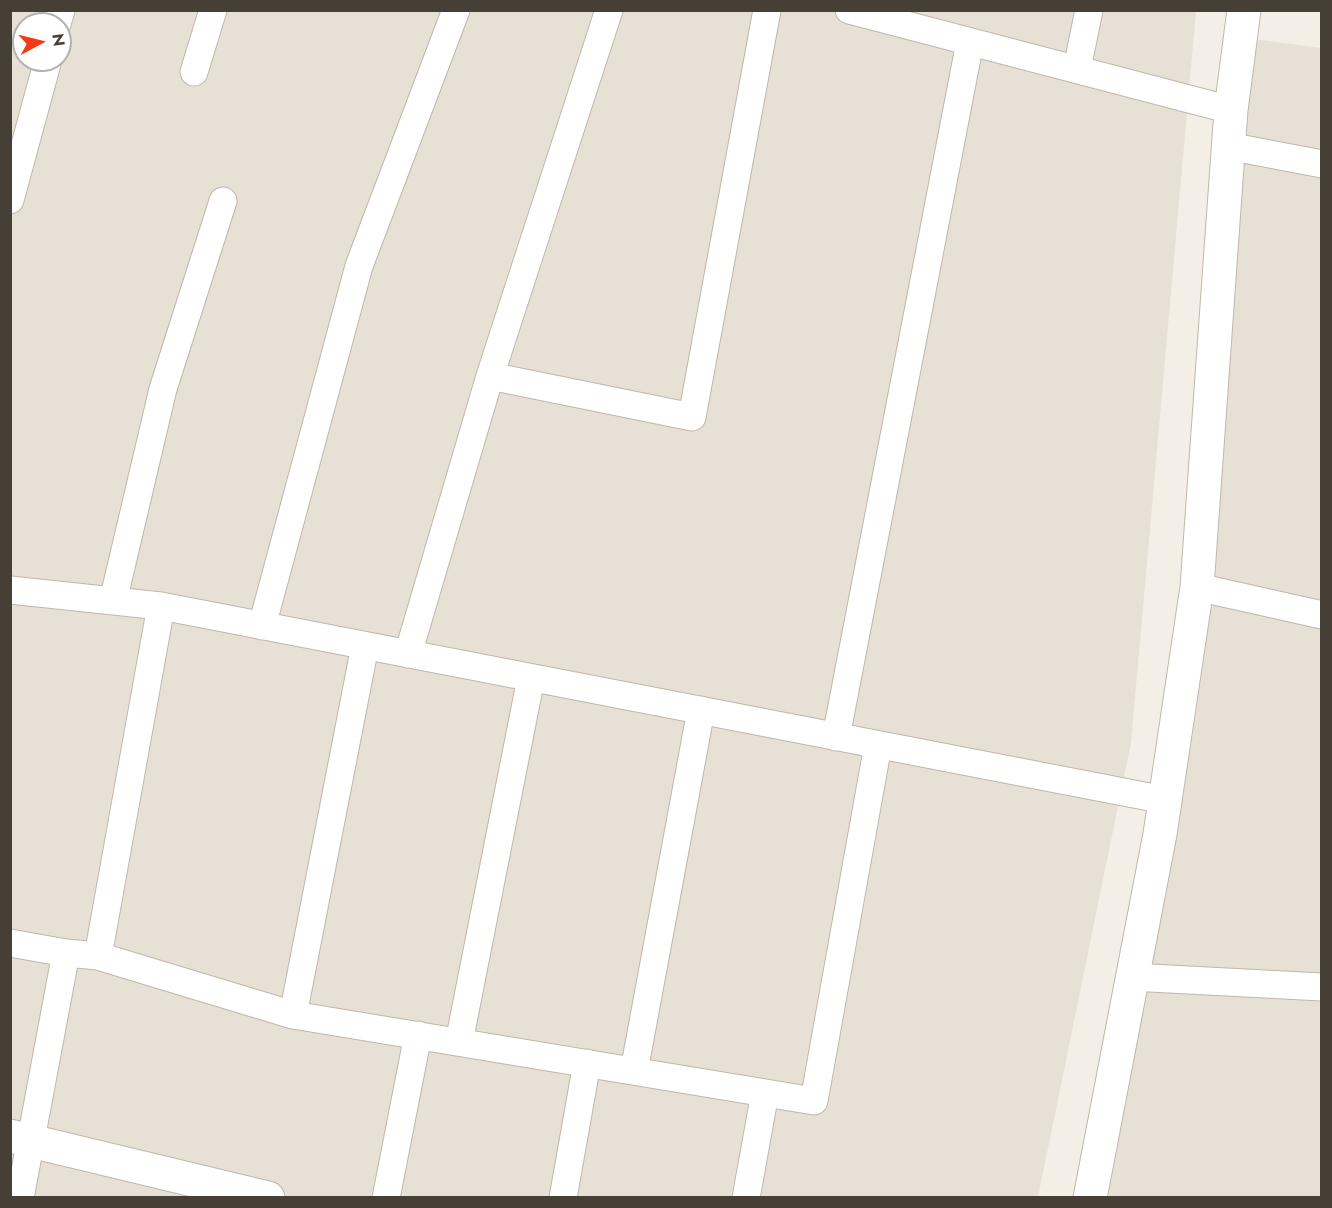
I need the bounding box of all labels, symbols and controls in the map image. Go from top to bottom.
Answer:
north arrow [12,12,72,72]
text: N [46,32,71,48]

